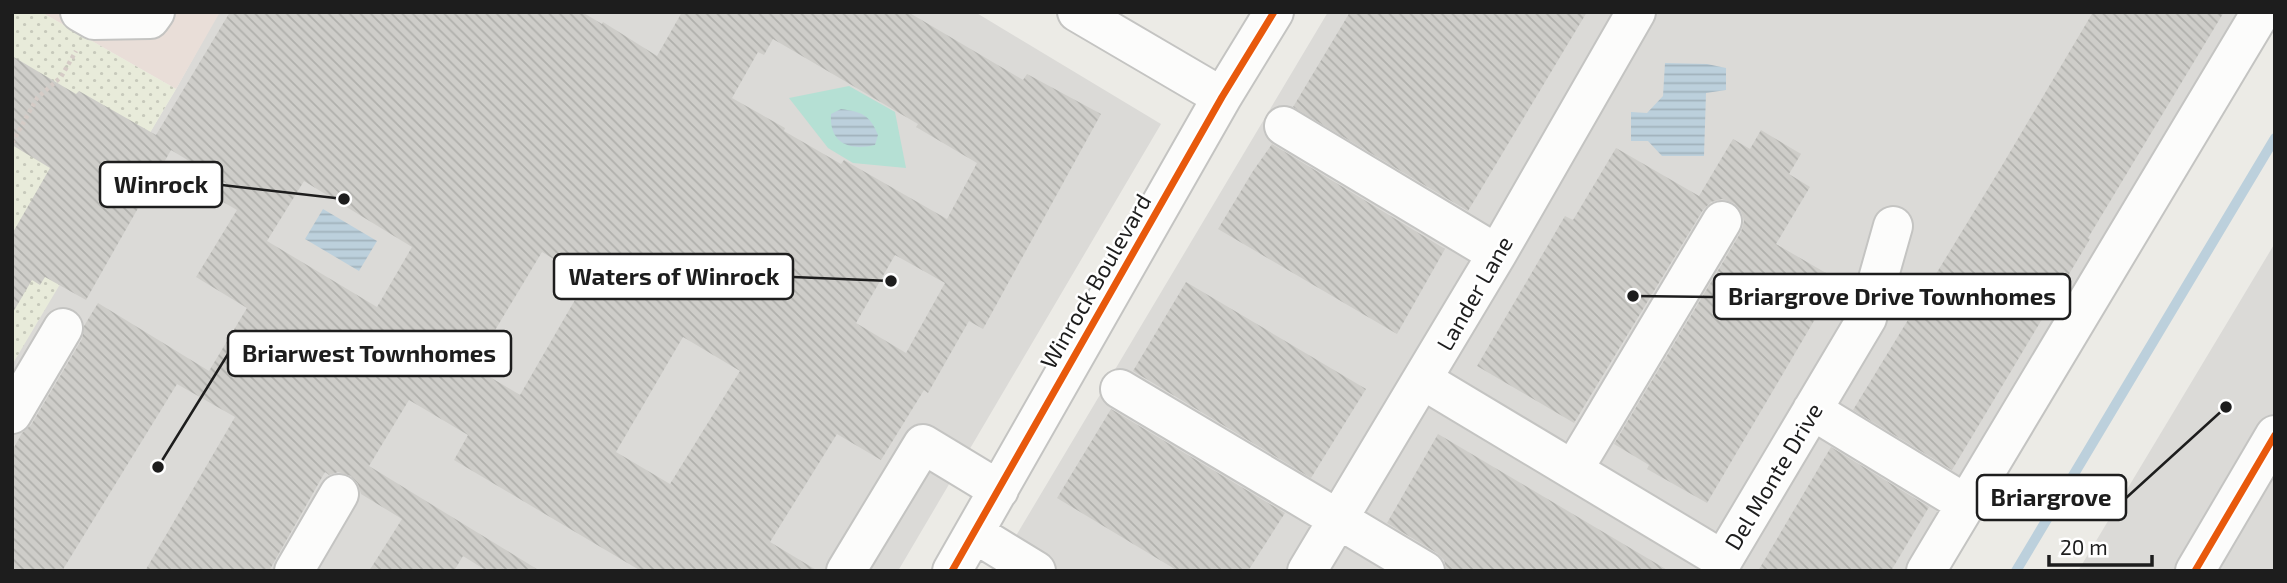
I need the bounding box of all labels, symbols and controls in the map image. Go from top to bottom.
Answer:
callout: Winrock [100,162,222,207]
text: Winrock [114,169,209,198]
street label: Winrock Boulevard [1034,189,1156,373]
street label: Lander Lane [1430,231,1518,355]
callout: Waters of Winrock [554,254,793,299]
text: Waters of Winrock [568,261,780,290]
callout: Briargrove Drive Townhomes [1714,274,2070,319]
text: Briargrove Drive Townhomes [1728,281,2056,310]
callout: Briarwest Townhomes [228,331,511,376]
text: Briarwest Townhomes [242,338,496,367]
street label: Del Monte Drive [1718,397,1828,555]
callout: Briargrove [1977,475,2126,520]
text: Briargrove [1991,482,2111,511]
scale bar [2049,524,2152,568]
text: 20 m [2060,534,2108,559]

